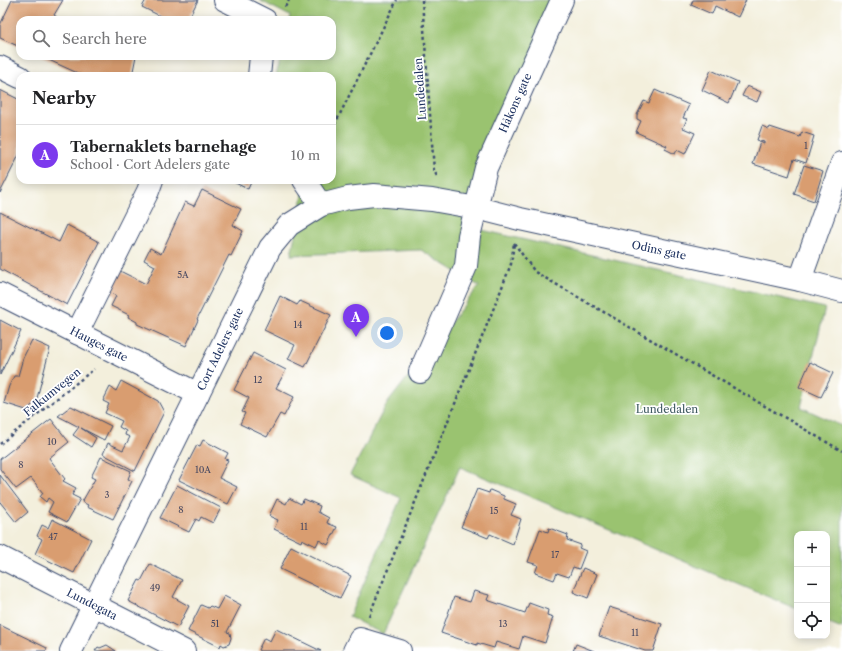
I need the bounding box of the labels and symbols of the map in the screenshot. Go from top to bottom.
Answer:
street label: Lundedalen [411,57,429,121]
street label: Håkons gate [496,71,534,135]
house number: 1 [804,140,808,151]
street label: Odins gate [630,237,688,263]
house number: 5A [177,269,189,280]
pin: A [343,304,369,337]
street label: Cort Adelers gate [194,305,246,393]
house number: 14 [294,319,303,330]
street label: Hauges gate [68,323,130,365]
your location [377,323,397,343]
street label: Falkumvegen [21,365,84,419]
house number: 12 [254,374,262,385]
park label: Lundedalen [636,402,698,416]
house number: 10 [47,436,57,447]
house number: 8 [18,459,24,470]
house number: 10A [195,464,211,475]
house number: 3 [105,489,110,500]
house number: 8 [178,504,184,515]
house number: 15 [490,505,498,516]
house number: 11 [300,521,308,532]
house number: 47 [48,531,58,542]
house number: 17 [551,549,560,560]
house number: 49 [150,582,160,593]
street label: Lundegata [64,585,120,623]
house number: 51 [211,618,220,629]
house number: 13 [499,618,507,629]
house number: 11 [631,627,639,638]

